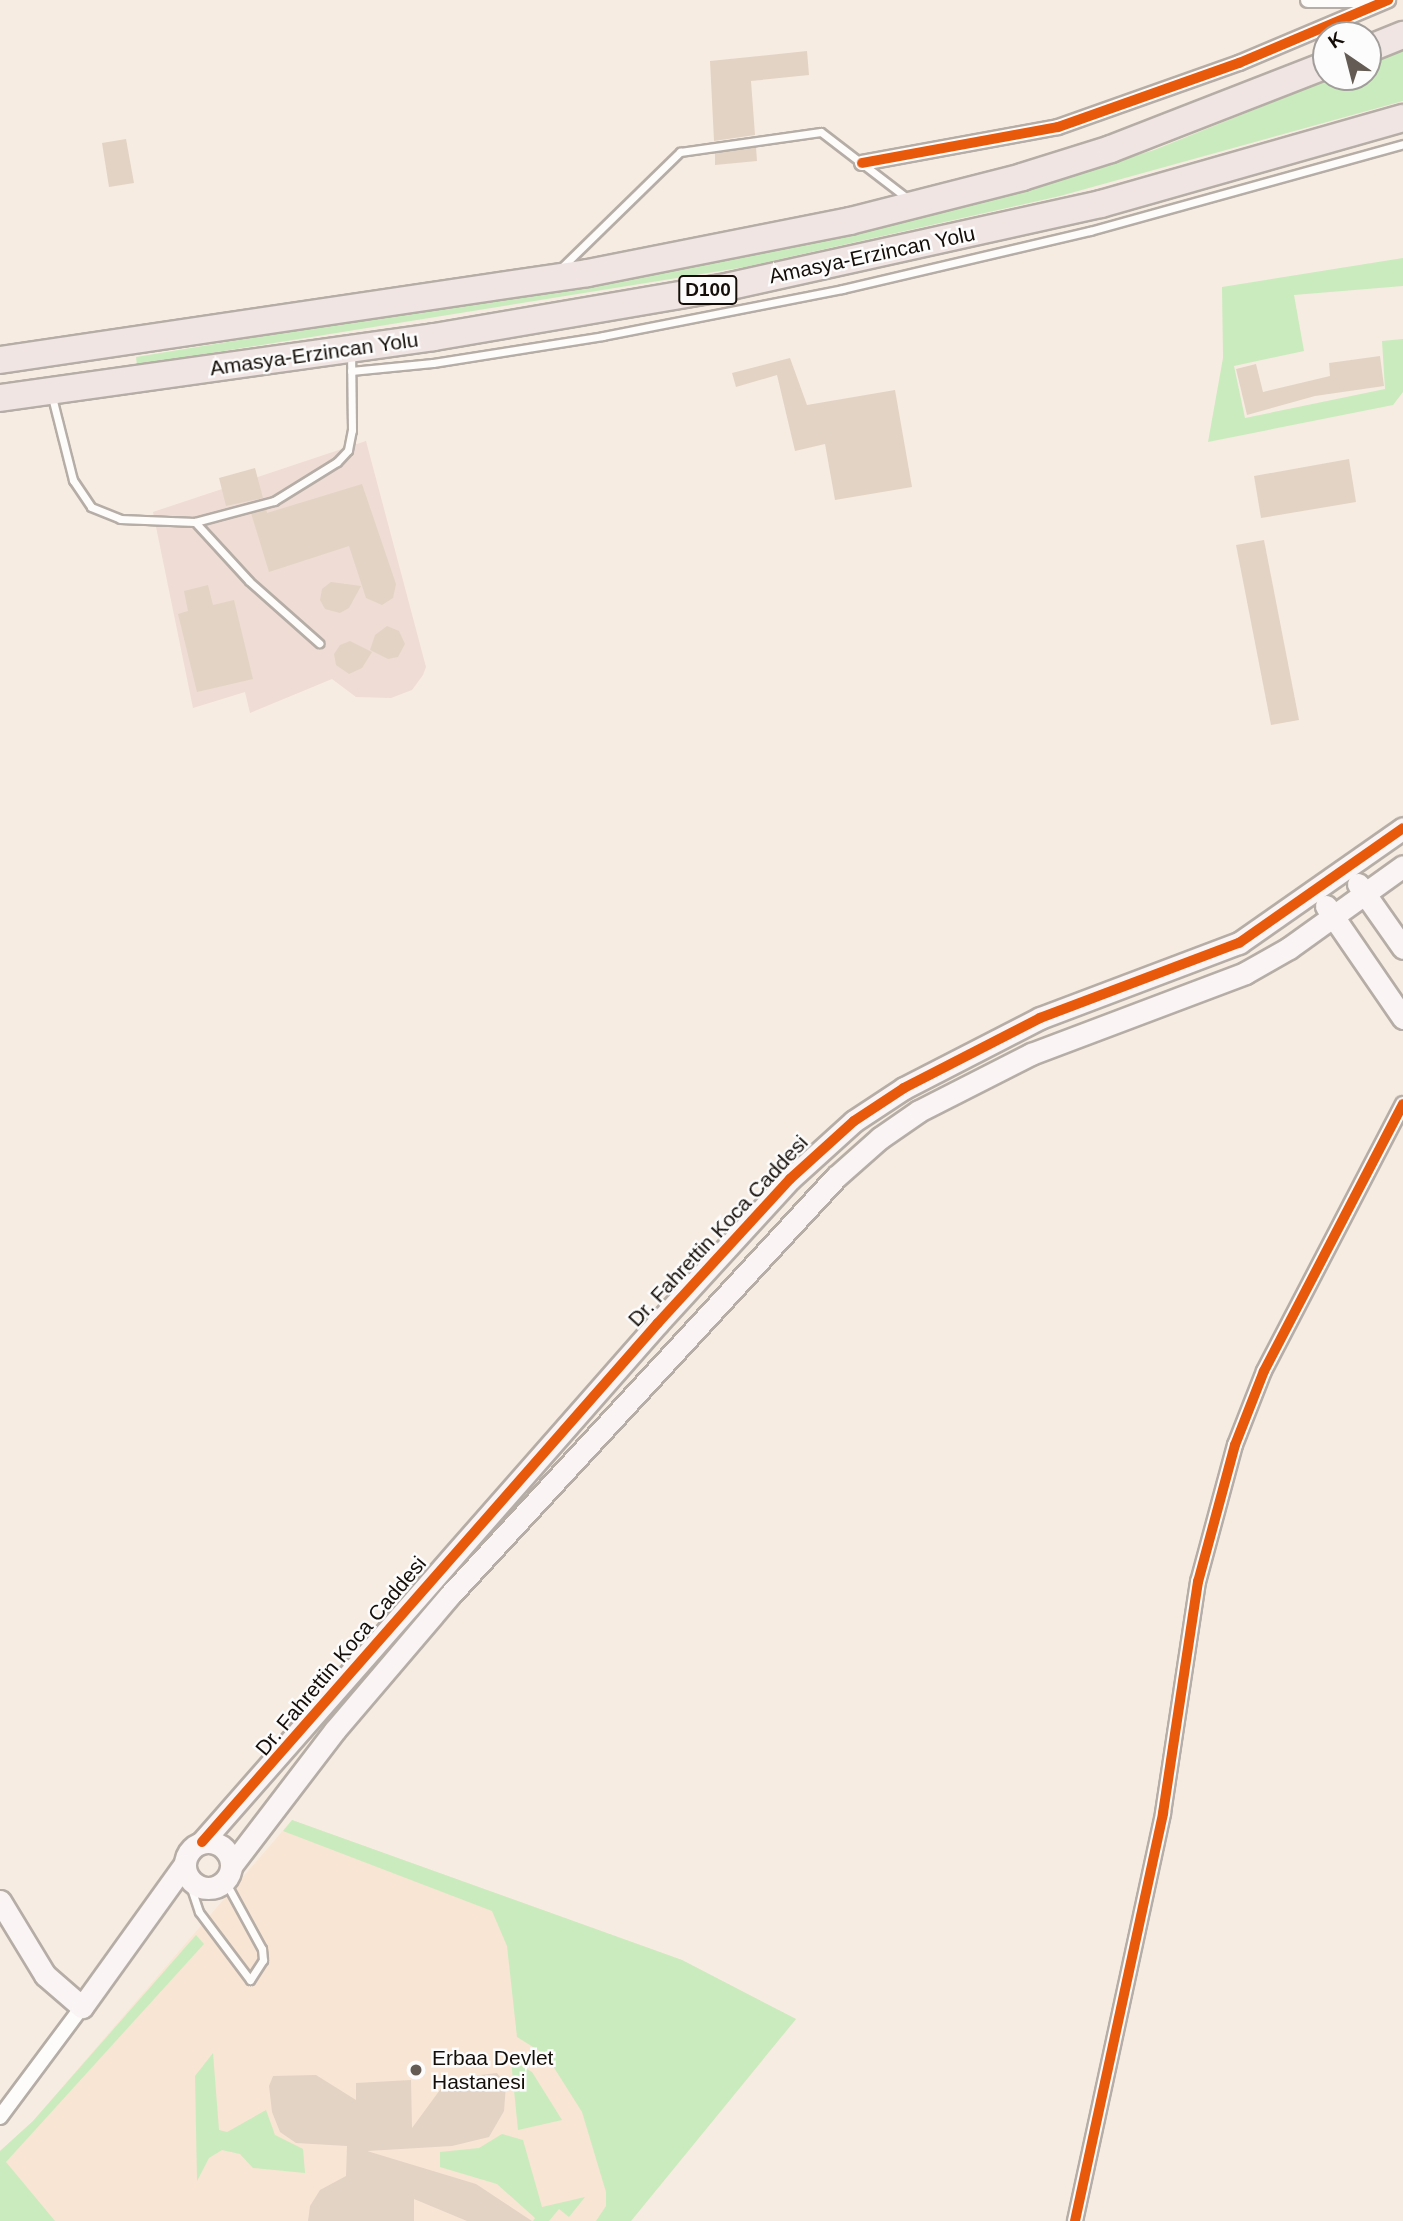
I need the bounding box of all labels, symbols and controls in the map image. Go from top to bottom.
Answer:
north arrow [1312,21,1382,91]
text: K [1324,27,1347,53]
street label: Amasya-Erzincan Yolu [766,221,978,289]
road number: D100 [678,274,738,306]
street label: Amasya-Erzincan Yolu [208,327,420,381]
street label: Dr. Fahrettin Koca Caddesi [623,1130,813,1332]
street label: Dr. Fahrettin Koca Caddesi [250,1551,432,1761]
place label: Erbaa Devlet Hastanesi [432,2045,553,2095]
marker: Erbaa Devlet Hastanesi [406,2060,426,2080]

